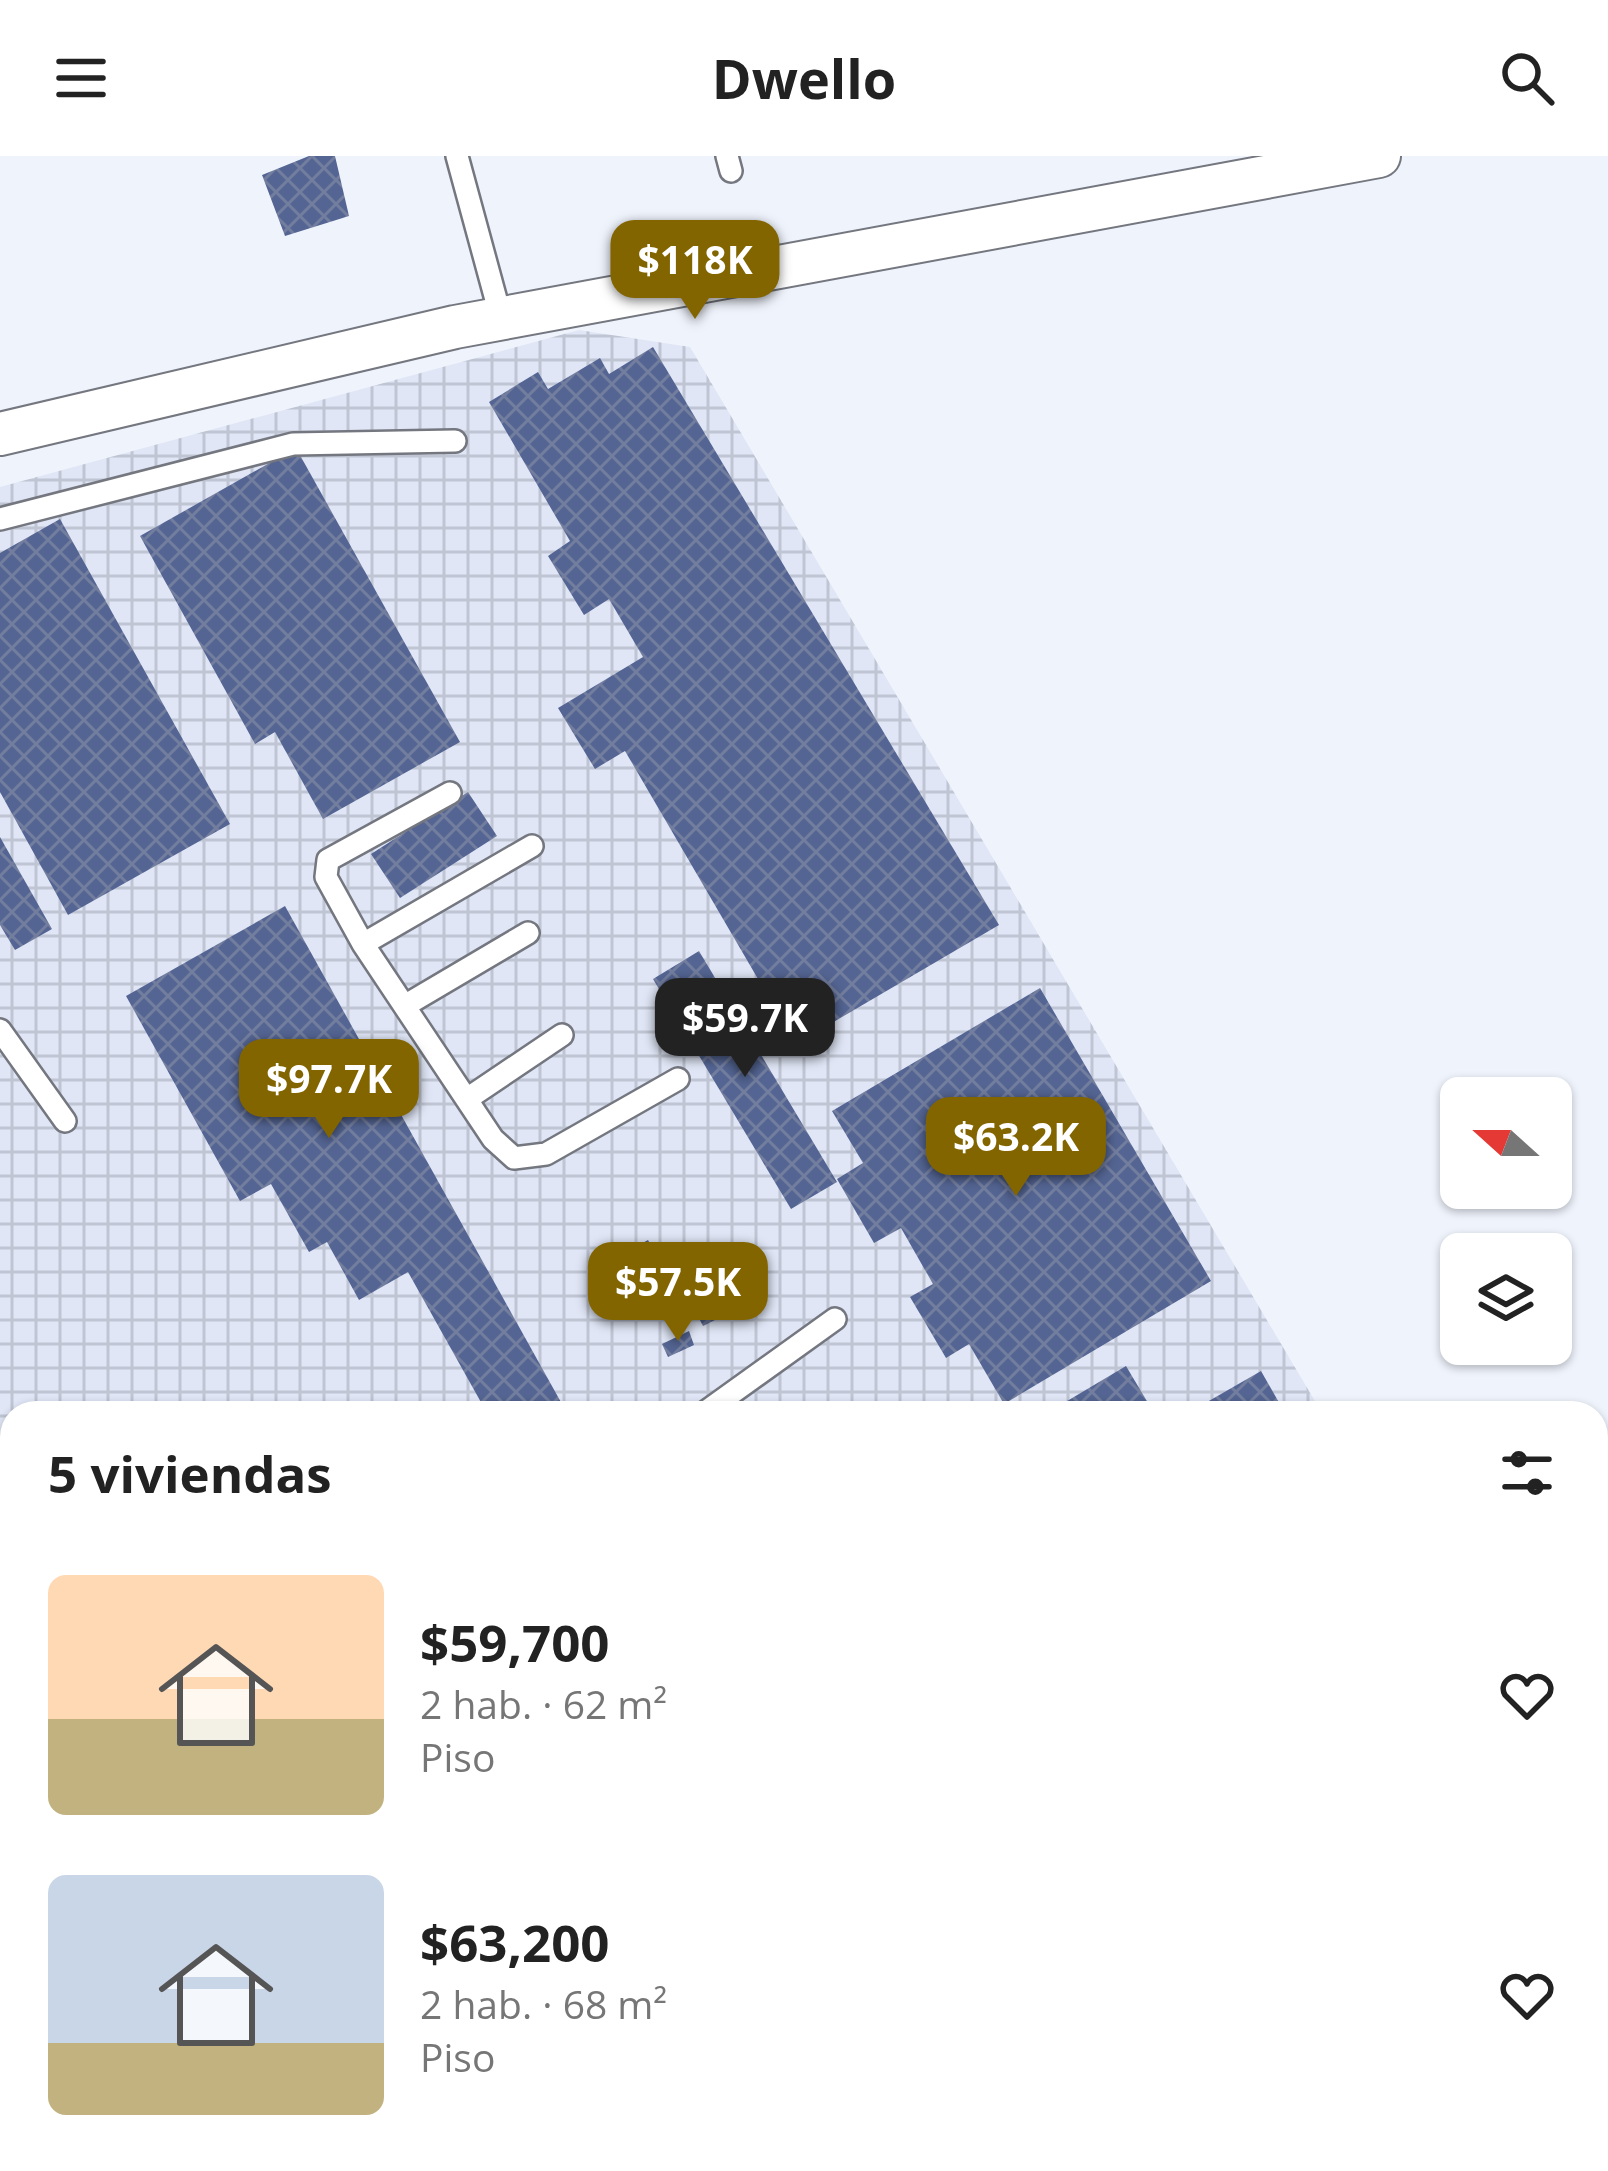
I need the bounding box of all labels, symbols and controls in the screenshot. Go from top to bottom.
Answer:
text: Dwello [712,41,896,115]
icon: menu [48,45,114,111]
icon: search [1494,45,1560,111]
pin: $118K [611,220,779,322]
text: $118K [637,232,753,285]
pin: $59.7K [647,978,843,1080]
text: $59.7K [682,990,808,1043]
pin: $97.7K [231,1039,427,1141]
text: $97.7K [266,1051,392,1104]
north arrow [1440,1077,1572,1209]
map controls [1440,1077,1572,1365]
pin: $63.2K [918,1097,1114,1199]
text: $63.2K [953,1109,1079,1162]
button: layers [1440,1233,1572,1365]
pin: $57.5K [580,1242,776,1344]
text: $57.5K [615,1254,741,1307]
text: 5 viviendas [48,1438,332,1508]
icon: filters [1494,1440,1560,1506]
text: $59,700 [420,1607,610,1677]
icon: home [144,1623,288,1767]
icon: heart [1494,1662,1560,1728]
text: 2 hab. · 62 m² [420,1677,667,1730]
text: Piso [420,1730,495,1783]
text: $63,200 [420,1907,610,1977]
icon: home [144,1923,288,2067]
icon: heart [1494,1962,1560,2028]
text: 2 hab. · 68 m² [420,1977,667,2030]
text: Piso [420,2030,495,2083]

